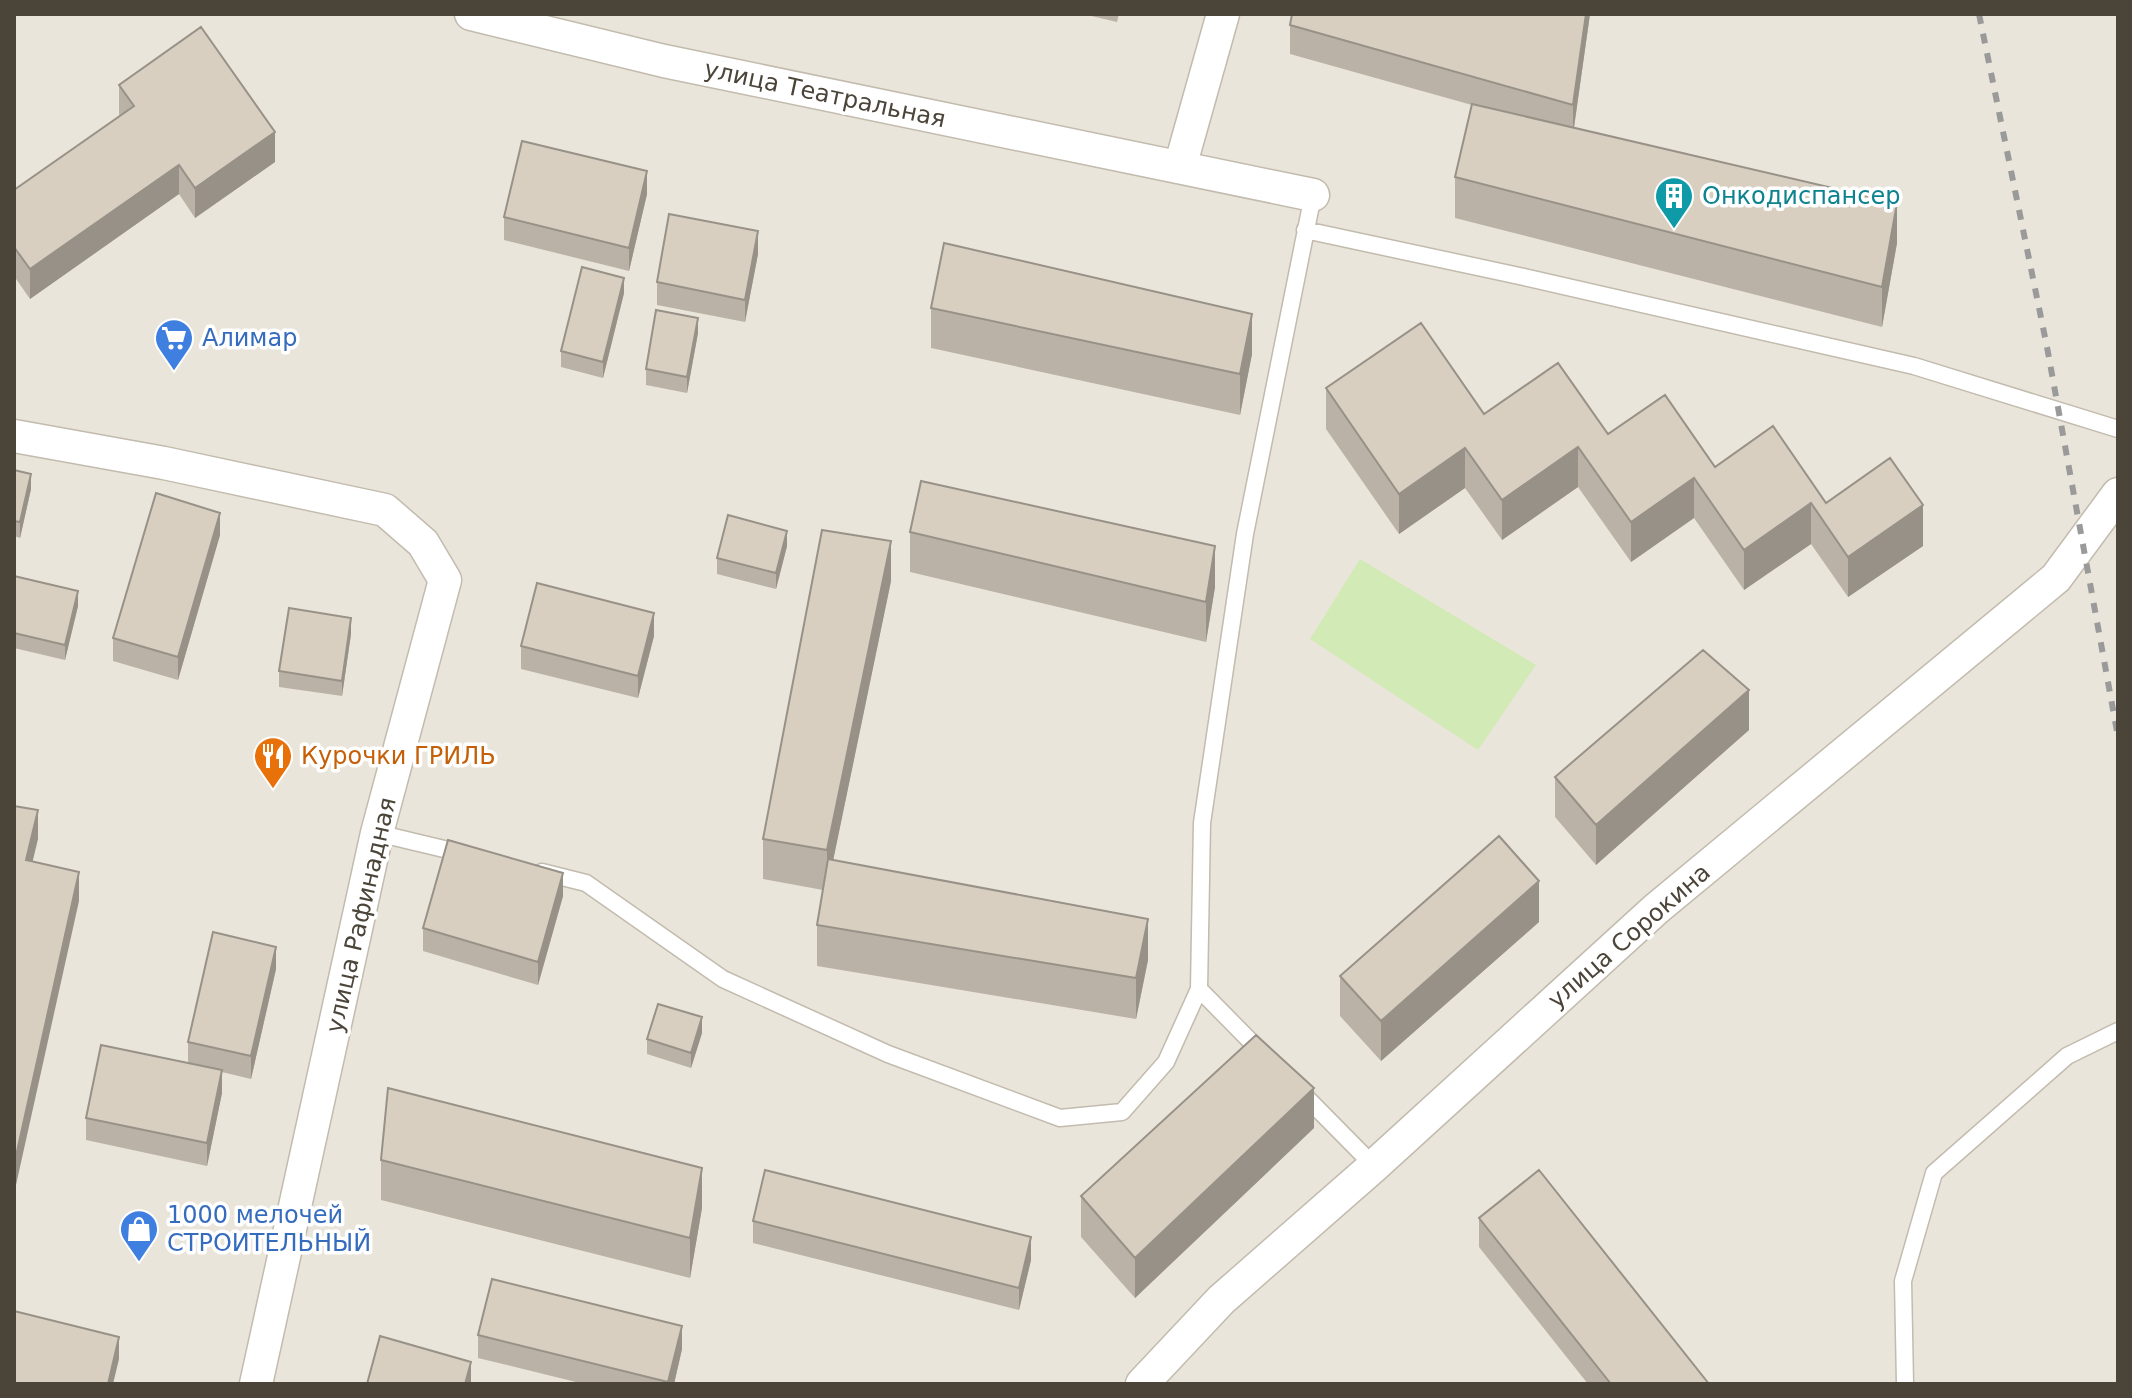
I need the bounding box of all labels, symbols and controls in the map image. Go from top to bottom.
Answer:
street label: улица Театральная [702,55,948,133]
building icon: Онкодиспансер [1653,175,1695,230]
place label: Онкодиспансер [1702,182,1900,210]
supermarket icon: Алимар [153,317,195,372]
place label: Алимар [202,324,297,352]
restaurant icon: Курочки ГРИЛЬ [252,735,294,790]
place label: Курочки ГРИЛЬ [301,742,496,770]
street label: улица Рафинадная [320,794,402,1036]
street label: улица Сорокина [1542,858,1716,1014]
place label: 1000 мелочей СТРОИТЕЛЬНЫЙ [167,1201,371,1257]
shop icon: 1000 мелочей СТРОИТЕЛЬНЫЙ [118,1208,160,1263]

